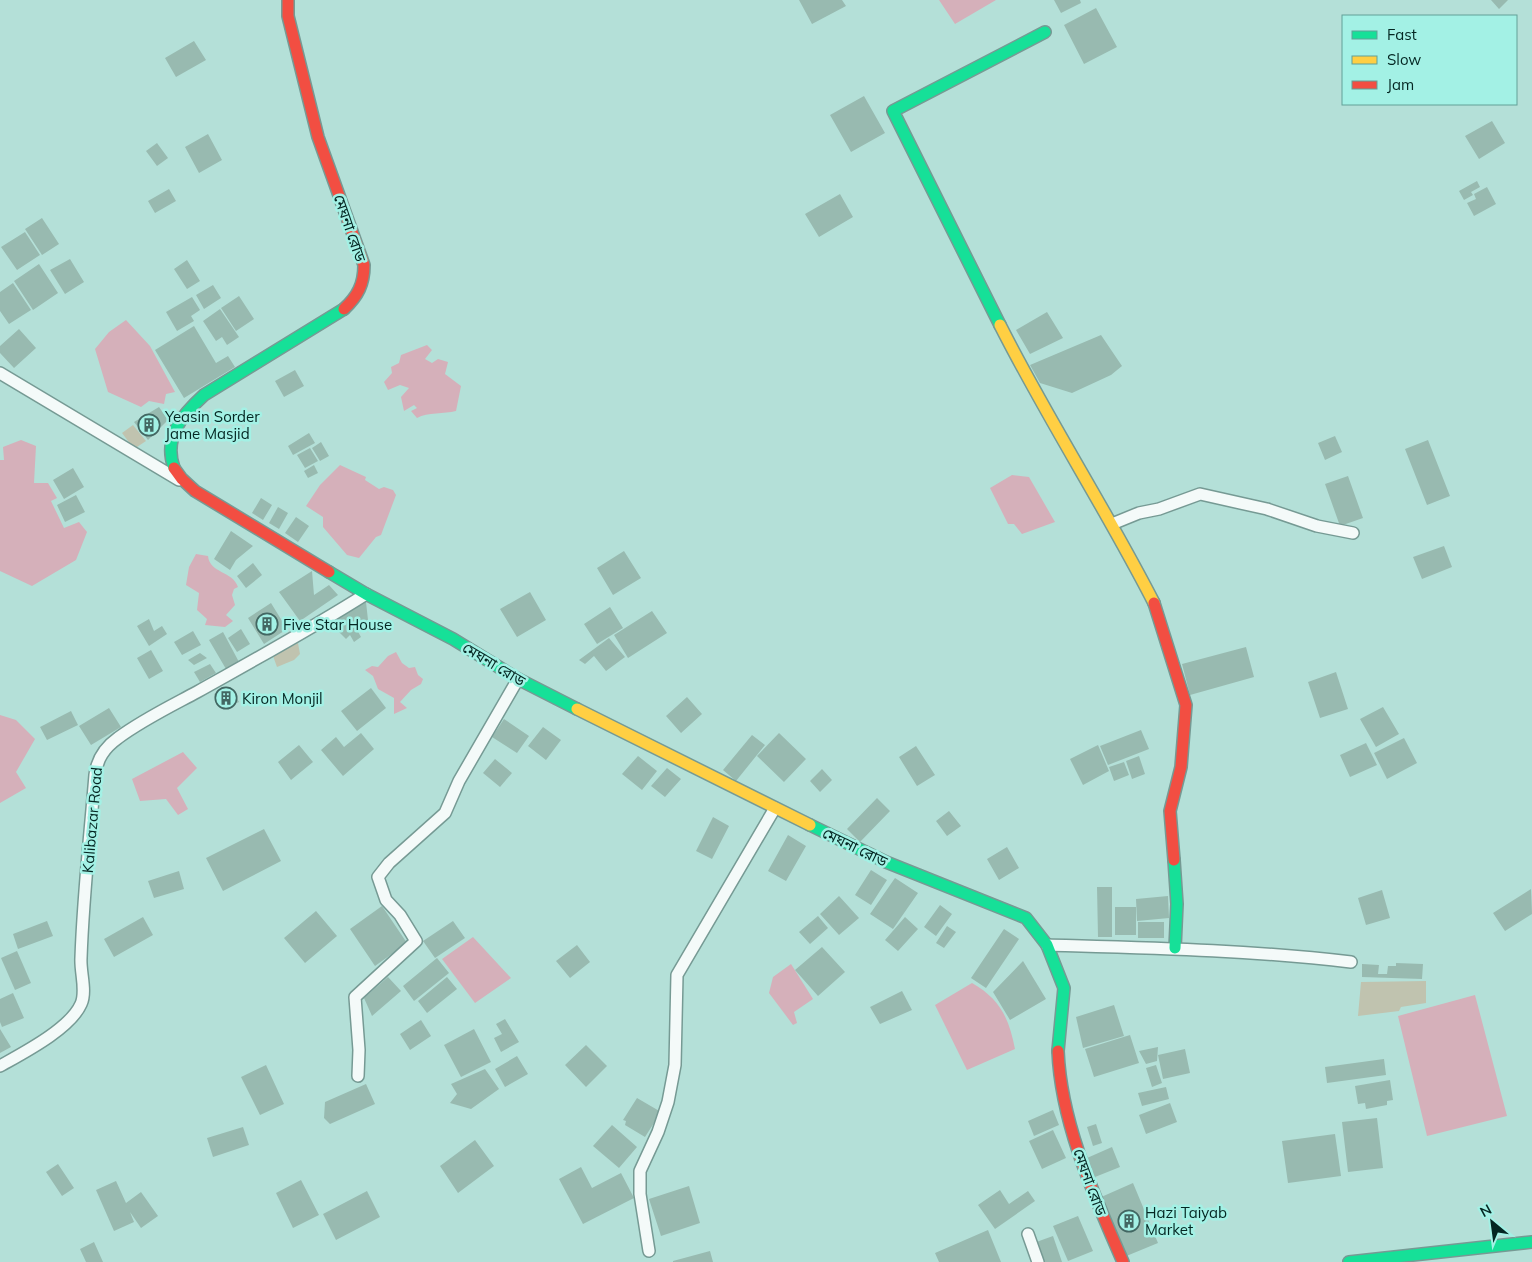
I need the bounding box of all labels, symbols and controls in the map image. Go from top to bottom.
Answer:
legend [1342,15,1517,105]
text: Fast [1387,25,1417,44]
text: Slow [1387,50,1421,69]
text: Jam [1387,75,1414,94]
street label: মেঘনা রোড [330,192,370,264]
place label: Yeasin Sorder Jame Masjid [164,407,260,443]
building icon: Yeasin Sorder Jame Masjid [137,413,161,437]
building icon: Five Star House [255,612,279,636]
place label: Five Star House [283,615,392,634]
street label: মেঘনা রোড [459,638,529,690]
building icon: Kiron Monjil [214,686,238,710]
place label: Kiron Monjil [242,689,323,708]
street label: Kalibazar Road [78,766,106,874]
street label: মেঘনা রোড [819,823,891,871]
street label: মেঘনা রোড [1069,1146,1111,1218]
north arrow [1467,1197,1517,1247]
text: N [1477,1200,1495,1221]
place label: Hazi Taiyab Market [1145,1203,1227,1239]
building icon: Hazi Taiyab Market [1117,1209,1141,1233]

